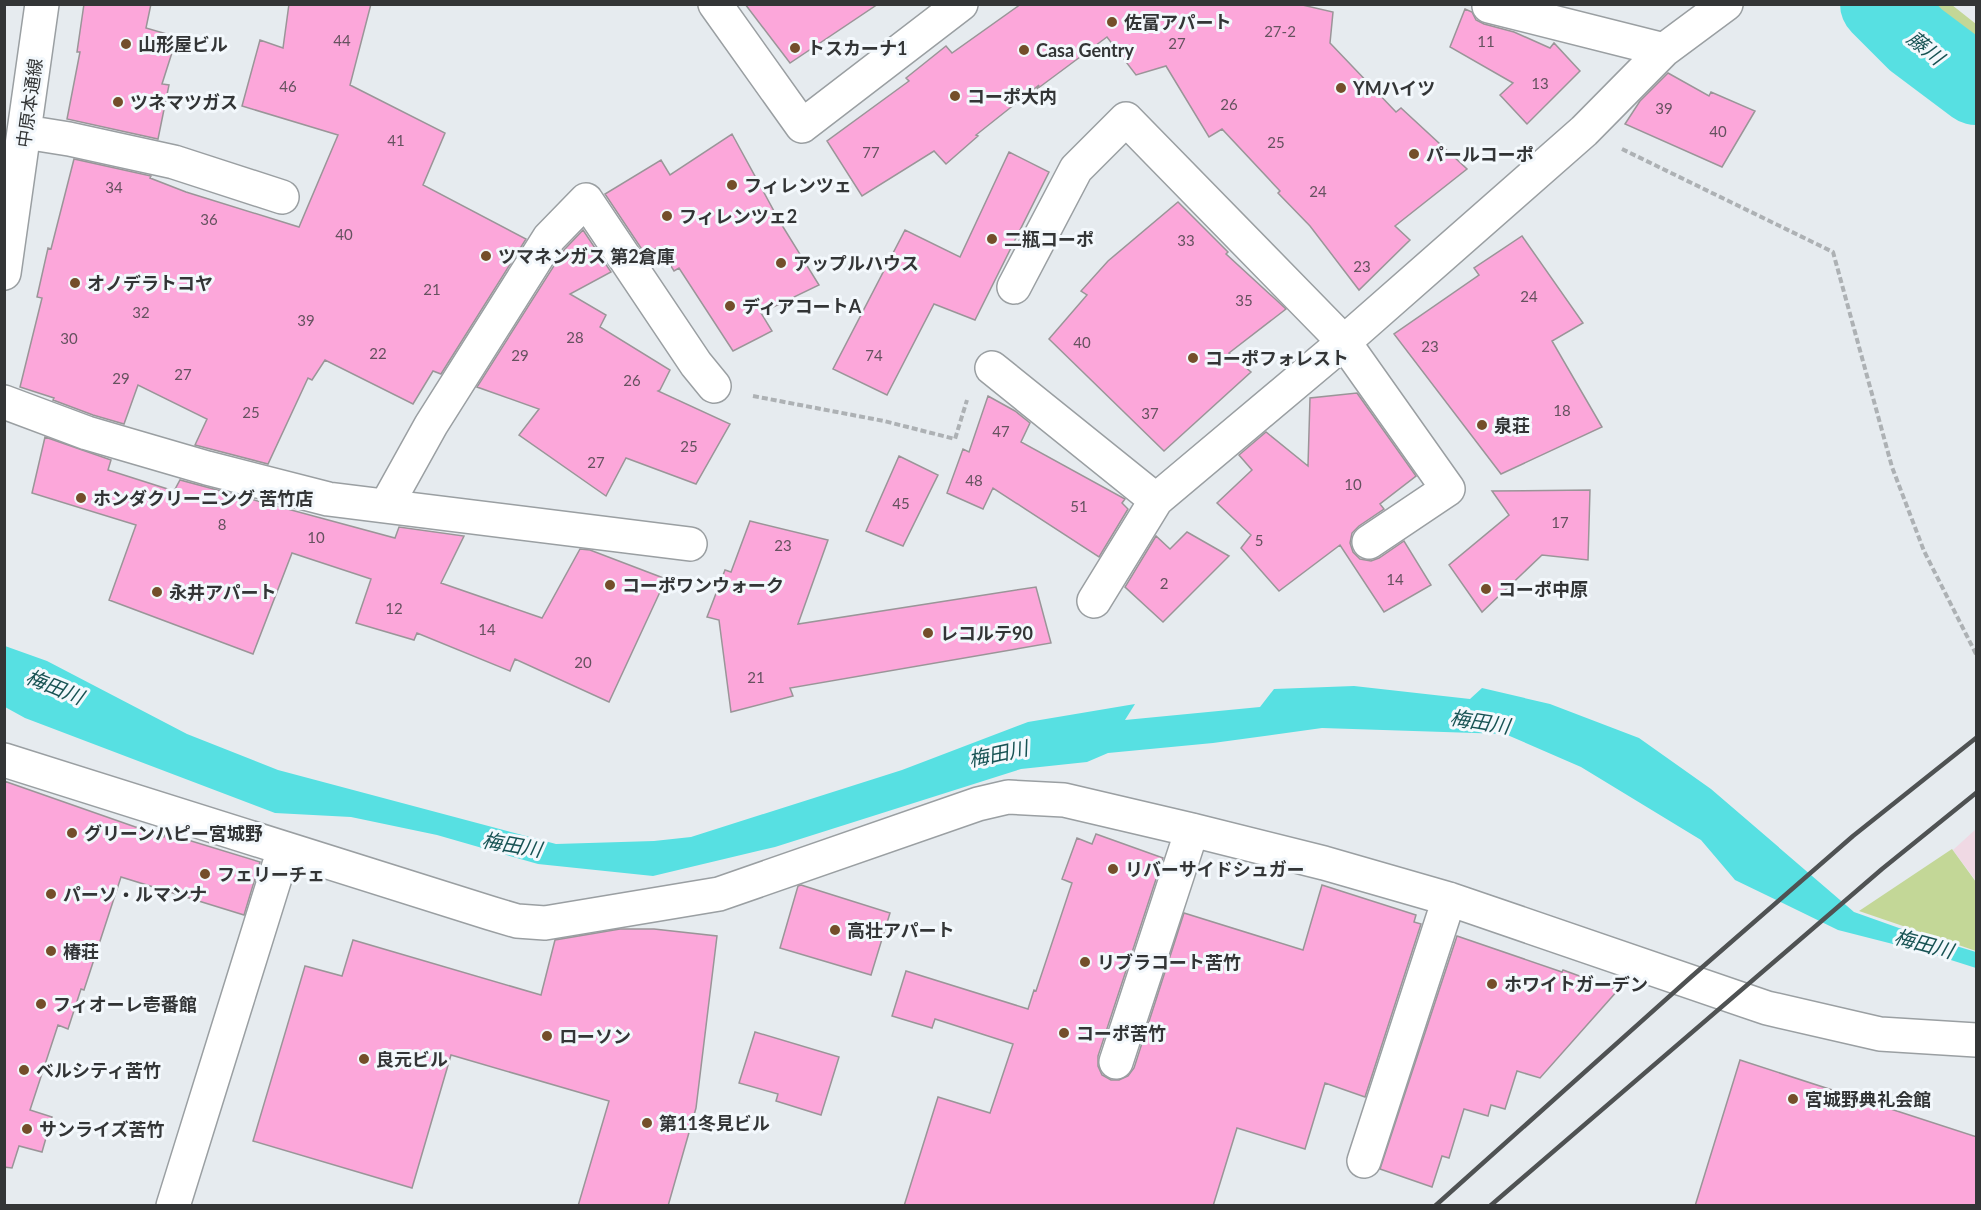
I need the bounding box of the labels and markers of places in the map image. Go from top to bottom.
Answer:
place label: 佐富アパート [1124,11,1232,33]
marker: 佐富アパート [1105,15,1119,29]
place label: 山形屋ビル [138,33,228,55]
marker: 山形屋ビル [119,37,133,51]
place label: トスカーナ1 [807,37,907,59]
place label: Casa Gentry [1036,39,1134,61]
marker: トスカーナ1 [788,41,802,55]
marker: Casa Gentry [1017,43,1031,57]
place label: YMハイツ [1352,77,1435,99]
marker: YMハイツ [1334,81,1348,95]
place label: コーポ大内 [967,85,1057,107]
marker: コーポ大内 [948,89,962,103]
place label: ツネマツガス [130,91,238,113]
marker: ツネマツガス [111,95,125,109]
place label: パールコーポ [1426,143,1534,165]
marker: パールコーポ [1407,147,1421,161]
place label: フィレンツェ [744,174,852,196]
marker: フィレンツェ [725,178,739,192]
place label: フィレンツェ2 [679,205,797,227]
marker: フィレンツェ2 [660,209,674,223]
place label: 二瓶コーポ [1004,228,1094,250]
marker: 二瓶コーポ [985,232,999,246]
place label: ツマネンガス 第2倉庫 [498,245,675,267]
marker: ツマネンガス 第2倉庫 [479,249,493,263]
place label: アップルハウス [793,252,919,274]
marker: アップルハウス [774,256,788,270]
place label: オノデラトコヤ [87,272,213,294]
marker: オノデラトコヤ [68,276,82,290]
place label: ディアコートA [742,295,862,317]
marker: ディアコートA [723,299,737,313]
place label: コーポフォレスト [1205,347,1349,369]
marker: コーポフォレスト [1186,351,1200,365]
place label: 泉荘 [1494,414,1530,436]
marker: 泉荘 [1475,418,1489,432]
place label: ホンダクリーニング 苦竹店 [93,487,313,509]
marker: ホンダクリーニング 苦竹店 [74,491,88,505]
place label: コーポワンウォーク [622,574,784,596]
marker: コーポワンウォーク [603,578,617,592]
place label: コーポ中原 [1498,578,1588,600]
place label: 永井アパート [169,581,277,603]
marker: コーポ中原 [1479,582,1493,596]
marker: 永井アパート [150,585,164,599]
place label: レコルテ90 [940,622,1033,644]
marker: レコルテ90 [921,626,935,640]
place label: グリーンハピー宮城野 [84,822,263,844]
marker: グリーンハピー宮城野 [65,826,79,840]
place label: リバーサイドシュガー [1125,858,1305,880]
marker: リバーサイドシュガー [1106,862,1120,876]
place label: フェリーチェ [217,863,325,885]
marker: フェリーチェ [198,867,212,881]
place label: パーソ・ルマンナ [63,883,207,905]
marker: パーソ・ルマンナ [44,887,58,901]
place label: 高壮アパート [847,919,955,941]
marker: 高壮アパート [828,923,842,937]
place label: 椿荘 [63,940,99,962]
marker: 椿荘 [44,944,58,958]
place label: リブラコート苦竹 [1097,951,1241,973]
marker: リブラコート苦竹 [1078,955,1092,969]
place label: ホワイトガーデン [1504,973,1648,995]
marker: ホワイトガーデン [1485,977,1499,991]
place label: フィオーレ壱番館 [53,993,197,1015]
marker: フィオーレ壱番館 [34,997,48,1011]
place label: コーポ苦竹 [1076,1022,1166,1044]
place label: ローソン [559,1025,631,1047]
marker: コーポ苦竹 [1057,1026,1071,1040]
marker: ローソン [540,1029,554,1043]
place label: 良元ビル [376,1048,448,1070]
marker: 良元ビル [357,1052,371,1066]
place label: ベルシティ苦竹 [36,1059,161,1081]
marker: ベルシティ苦竹 [17,1063,31,1077]
place label: 宮城野典礼会館 [1805,1088,1931,1110]
marker: 宮城野典礼会館 [1786,1092,1800,1106]
place label: 第11冬見ビル [659,1112,770,1134]
marker: 第11冬見ビル [640,1116,654,1130]
place label: サンライズ苦竹 [39,1118,164,1140]
marker: サンライズ苦竹 [20,1122,34,1136]

